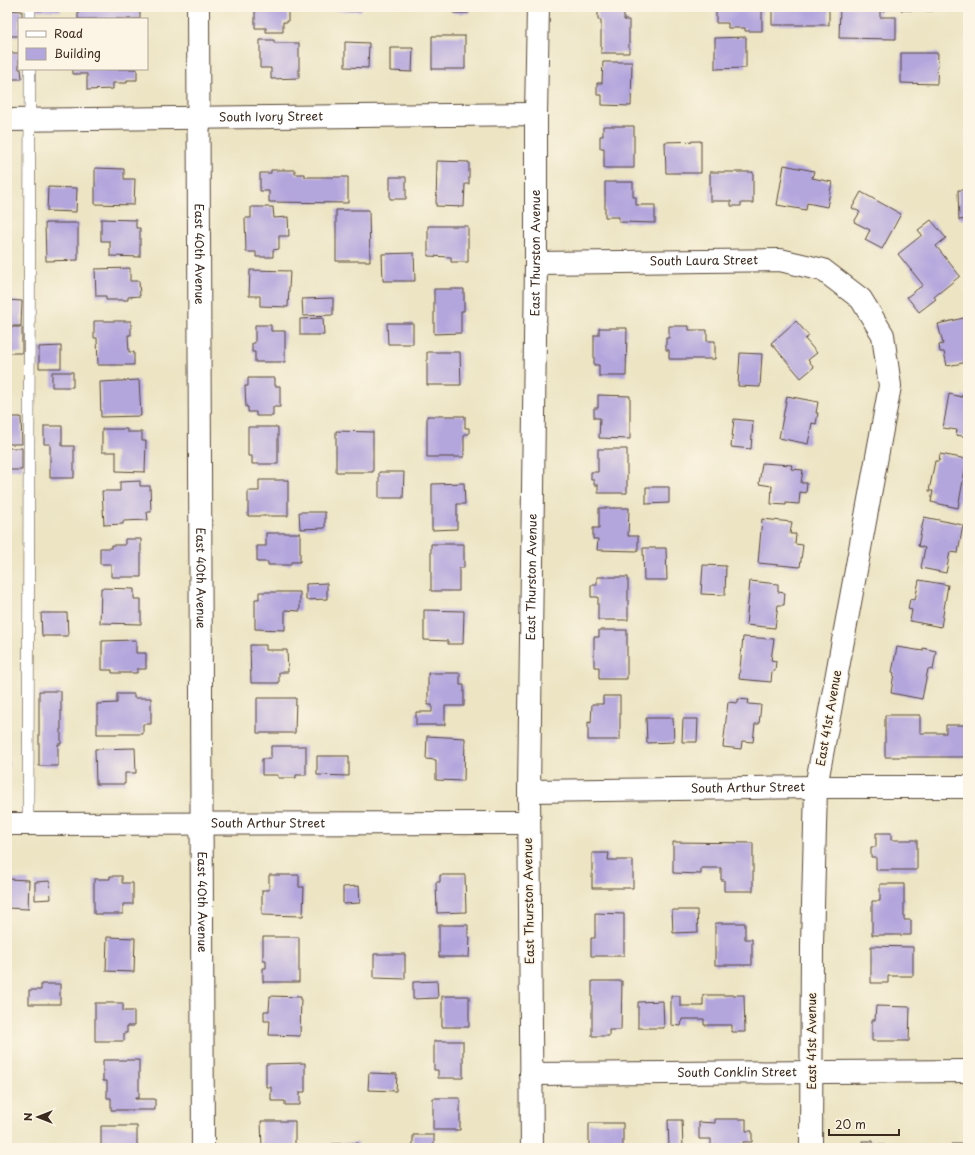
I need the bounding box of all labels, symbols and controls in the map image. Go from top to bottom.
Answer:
legend [18,18,148,70]
text: Road [54,24,83,42]
text: Building [54,44,101,62]
street label: South Ivory Street [219,106,323,126]
street label: East Thurston Avenue [525,190,544,317]
street label: East 40th Avenue [191,203,209,305]
street label: South Laura Street [650,250,758,270]
street label: East Thurston Avenue [521,514,541,640]
street label: East 40th Avenue [192,527,211,629]
street label: East 41st Avenue [811,668,845,767]
street label: South Arthur Street [691,777,805,797]
street label: South Arthur Street [211,813,325,832]
street label: East Thurston Avenue [518,838,538,964]
street label: East 40th Avenue [194,851,212,953]
street label: East 41st Avenue [802,992,820,1090]
street label: South Conklin Street [677,1062,797,1081]
north arrow [18,1097,58,1137]
scale bar [829,1111,899,1137]
text: N [19,1112,36,1121]
text: 20 m [835,1115,866,1133]

